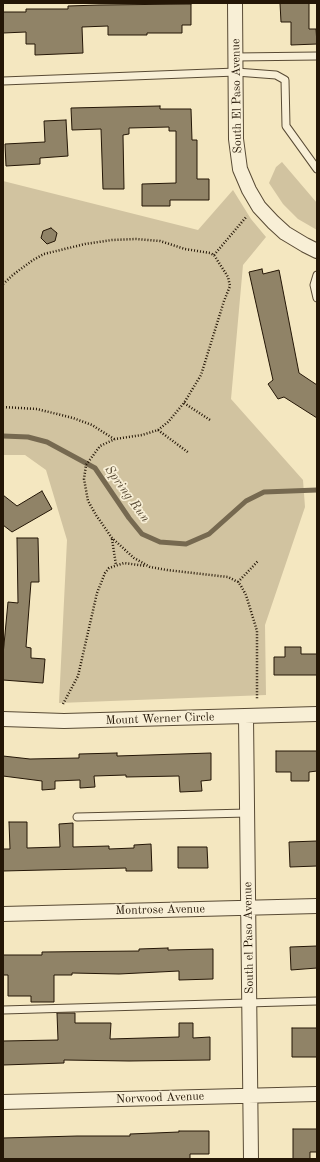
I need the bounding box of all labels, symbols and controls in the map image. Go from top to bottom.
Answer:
street label: South El Paso Avenue [229,38,245,154]
water label: Spring Run [101,462,153,526]
street label: Mount Werner Circle [105,710,215,728]
street label: South el Paso Avenue [241,882,257,994]
street label: Montrose Avenue [115,902,205,918]
street label: Norwood Avenue [116,1089,204,1107]

